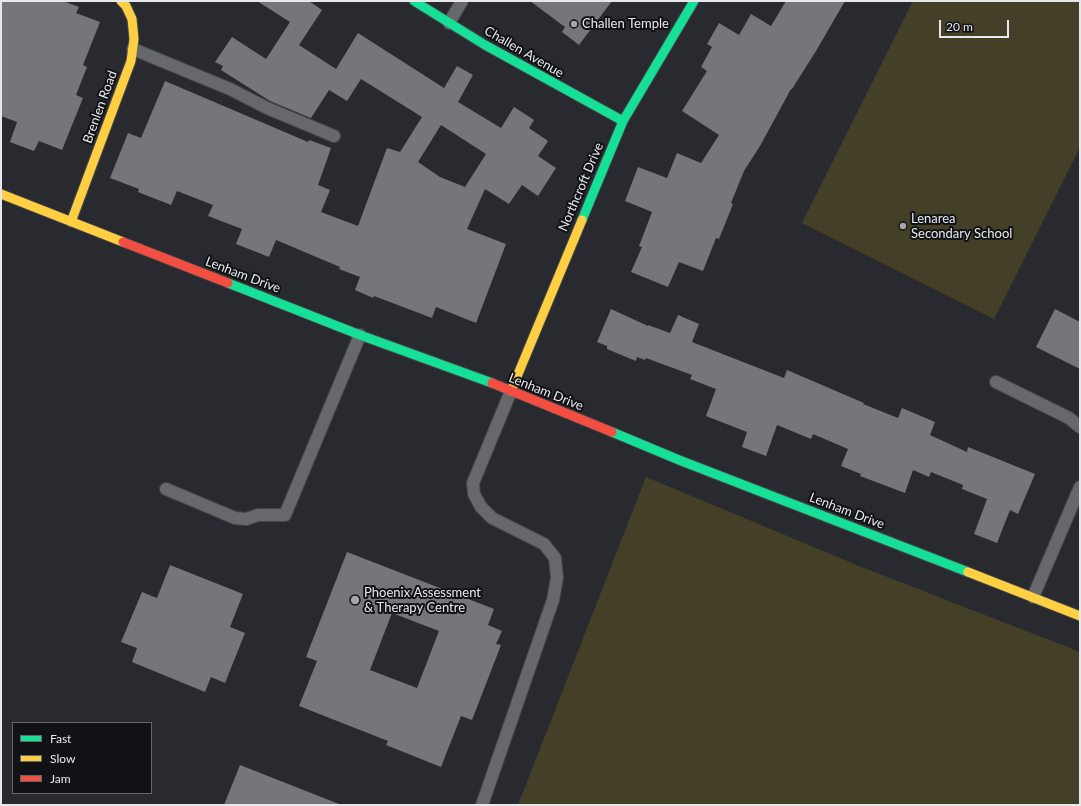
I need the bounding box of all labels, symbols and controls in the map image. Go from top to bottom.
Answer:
scale bar [941,12,1011,38]
place label: Challen Temple [582,16,669,32]
marker: Challen Temple [569,19,579,29]
text: 20 m [946,19,973,34]
street label: Challen Avenue [482,23,566,81]
street label: Brenlen Road [80,69,120,145]
street label: Northcroft Drive [555,140,607,234]
place label: Lenarea Secondary School [911,211,1012,242]
marker: Lenarea Secondary School [898,221,908,231]
street label: Lenham Drive [203,254,283,296]
street label: Lenham Drive [506,370,586,414]
street label: Lenham Drive [807,490,887,532]
place label: Phoenix Assessment & Therapy Centre [364,585,481,616]
marker: Phoenix Assessment & Therapy Centre [349,594,361,606]
legend [12,722,152,794]
text: Fast [50,731,71,746]
text: Slow [50,751,75,766]
text: Jam [50,771,71,786]

